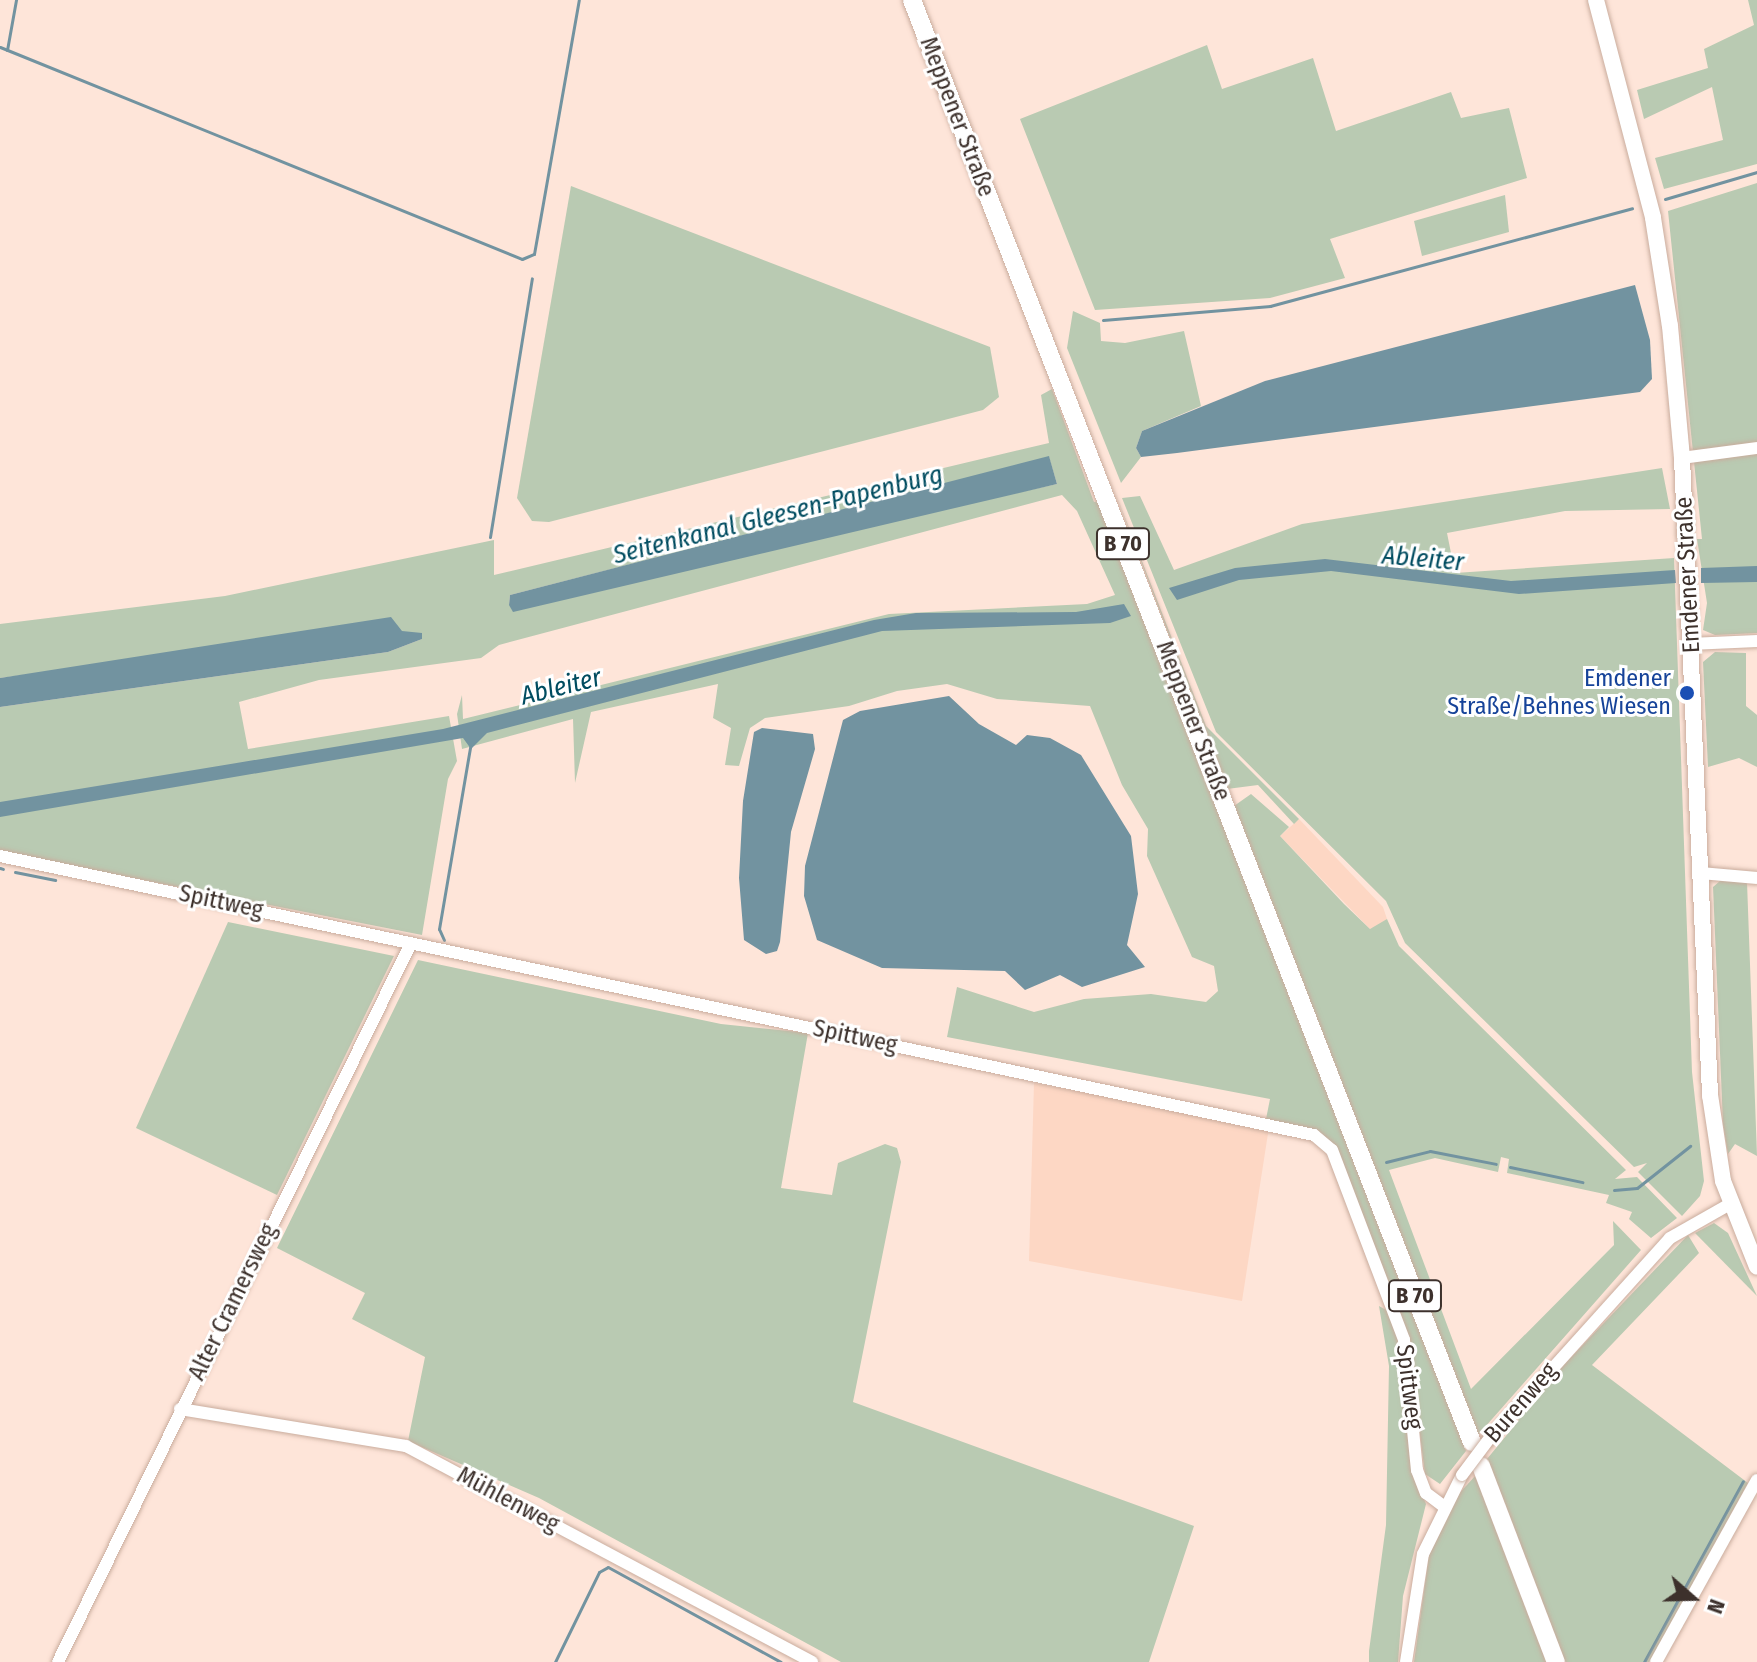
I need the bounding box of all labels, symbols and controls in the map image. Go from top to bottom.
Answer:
street label: Meppener Straße [913,33,1001,201]
water label: Seitenkanal Gleesen-Papenburg [610,459,946,571]
street label: Emdener Straße [1670,496,1706,654]
road number: B 70 [1095,526,1151,562]
water label: Ableiter [1381,540,1465,578]
street label: Meppener Straße [1149,637,1237,805]
water label: Ableiter [517,662,605,712]
place label: Emdener Straße/Behnes Wiesen [1447,665,1671,721]
marker: Emdener Straße/Behnes Wiesen [1678,684,1696,702]
street label: Spittweg [176,879,266,925]
street label: Spittweg [810,1014,900,1060]
street label: Alter Cramersweg [183,1219,283,1385]
road number: B 70 [1387,1278,1443,1314]
street label: Spittweg [1390,1343,1428,1431]
street label: Burenweg [1478,1357,1564,1449]
street label: Mühlenweg [452,1461,564,1539]
north arrow [1653,1558,1733,1638]
text: N [1701,1596,1731,1617]

